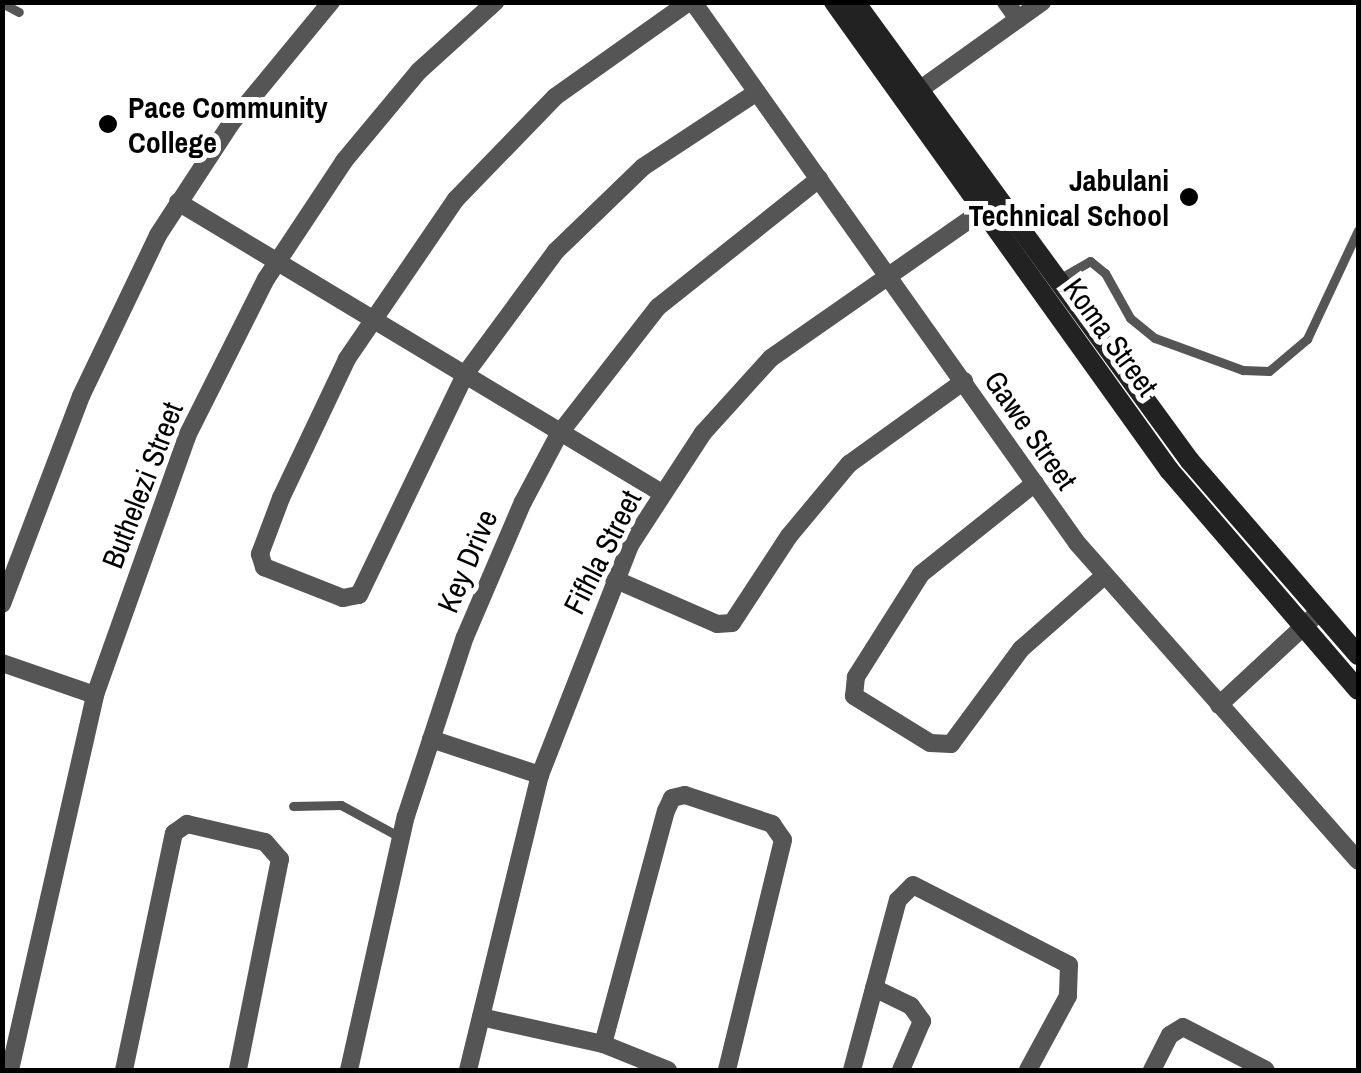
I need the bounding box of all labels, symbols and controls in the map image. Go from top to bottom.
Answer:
place label: Pace Community College [128,89,328,160]
marker: Pace Community College [97,113,119,135]
place label: Jabulani Technical School [968,162,1169,232]
marker: Jabulani Technical School [1178,186,1200,208]
street label: Koma Street [1056,271,1166,403]
street label: Gawe Street [977,364,1085,496]
street label: Buthelezi Street [94,397,190,573]
street label: Fifhla Street [556,484,648,620]
street label: Key Drive [429,504,505,618]

